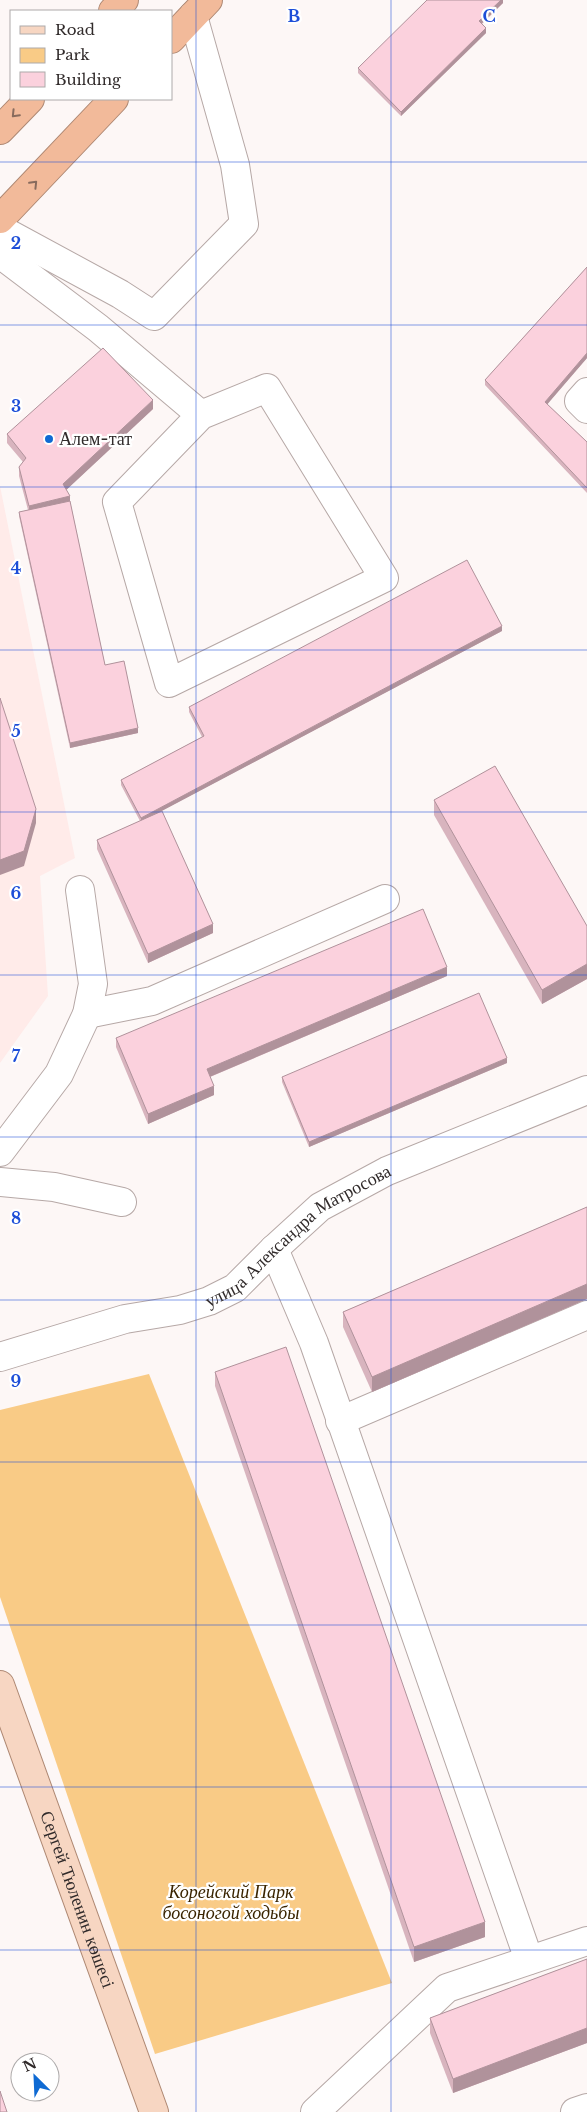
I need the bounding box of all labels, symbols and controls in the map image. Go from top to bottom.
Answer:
text: B [288,6,301,26]
text: C [482,6,496,26]
legend [10,10,172,100]
text: Road [55,20,95,39]
text: Park [55,45,91,64]
text: Building [55,70,122,89]
one-way arrow [12,109,21,118]
one-way arrow [28,181,37,190]
text: 2 [11,233,21,253]
text: 3 [11,396,21,416]
place label: Алем-тат [59,428,132,450]
marker: Алем-тат [43,433,55,445]
text: 4 [11,558,21,578]
text: 5 [11,721,21,741]
text: 6 [11,883,22,903]
text: 7 [12,1046,21,1066]
street label: улица Александра Матросова [201,1160,395,1312]
text: 8 [11,1208,21,1228]
text: 9 [11,1371,22,1391]
street label: Сергей Тюленин көшесі [35,1808,119,1991]
park label: Корейский Парк босоногой ходьбы [162,1881,300,1924]
north arrow [10,2052,60,2102]
text: N [20,2054,39,2076]

